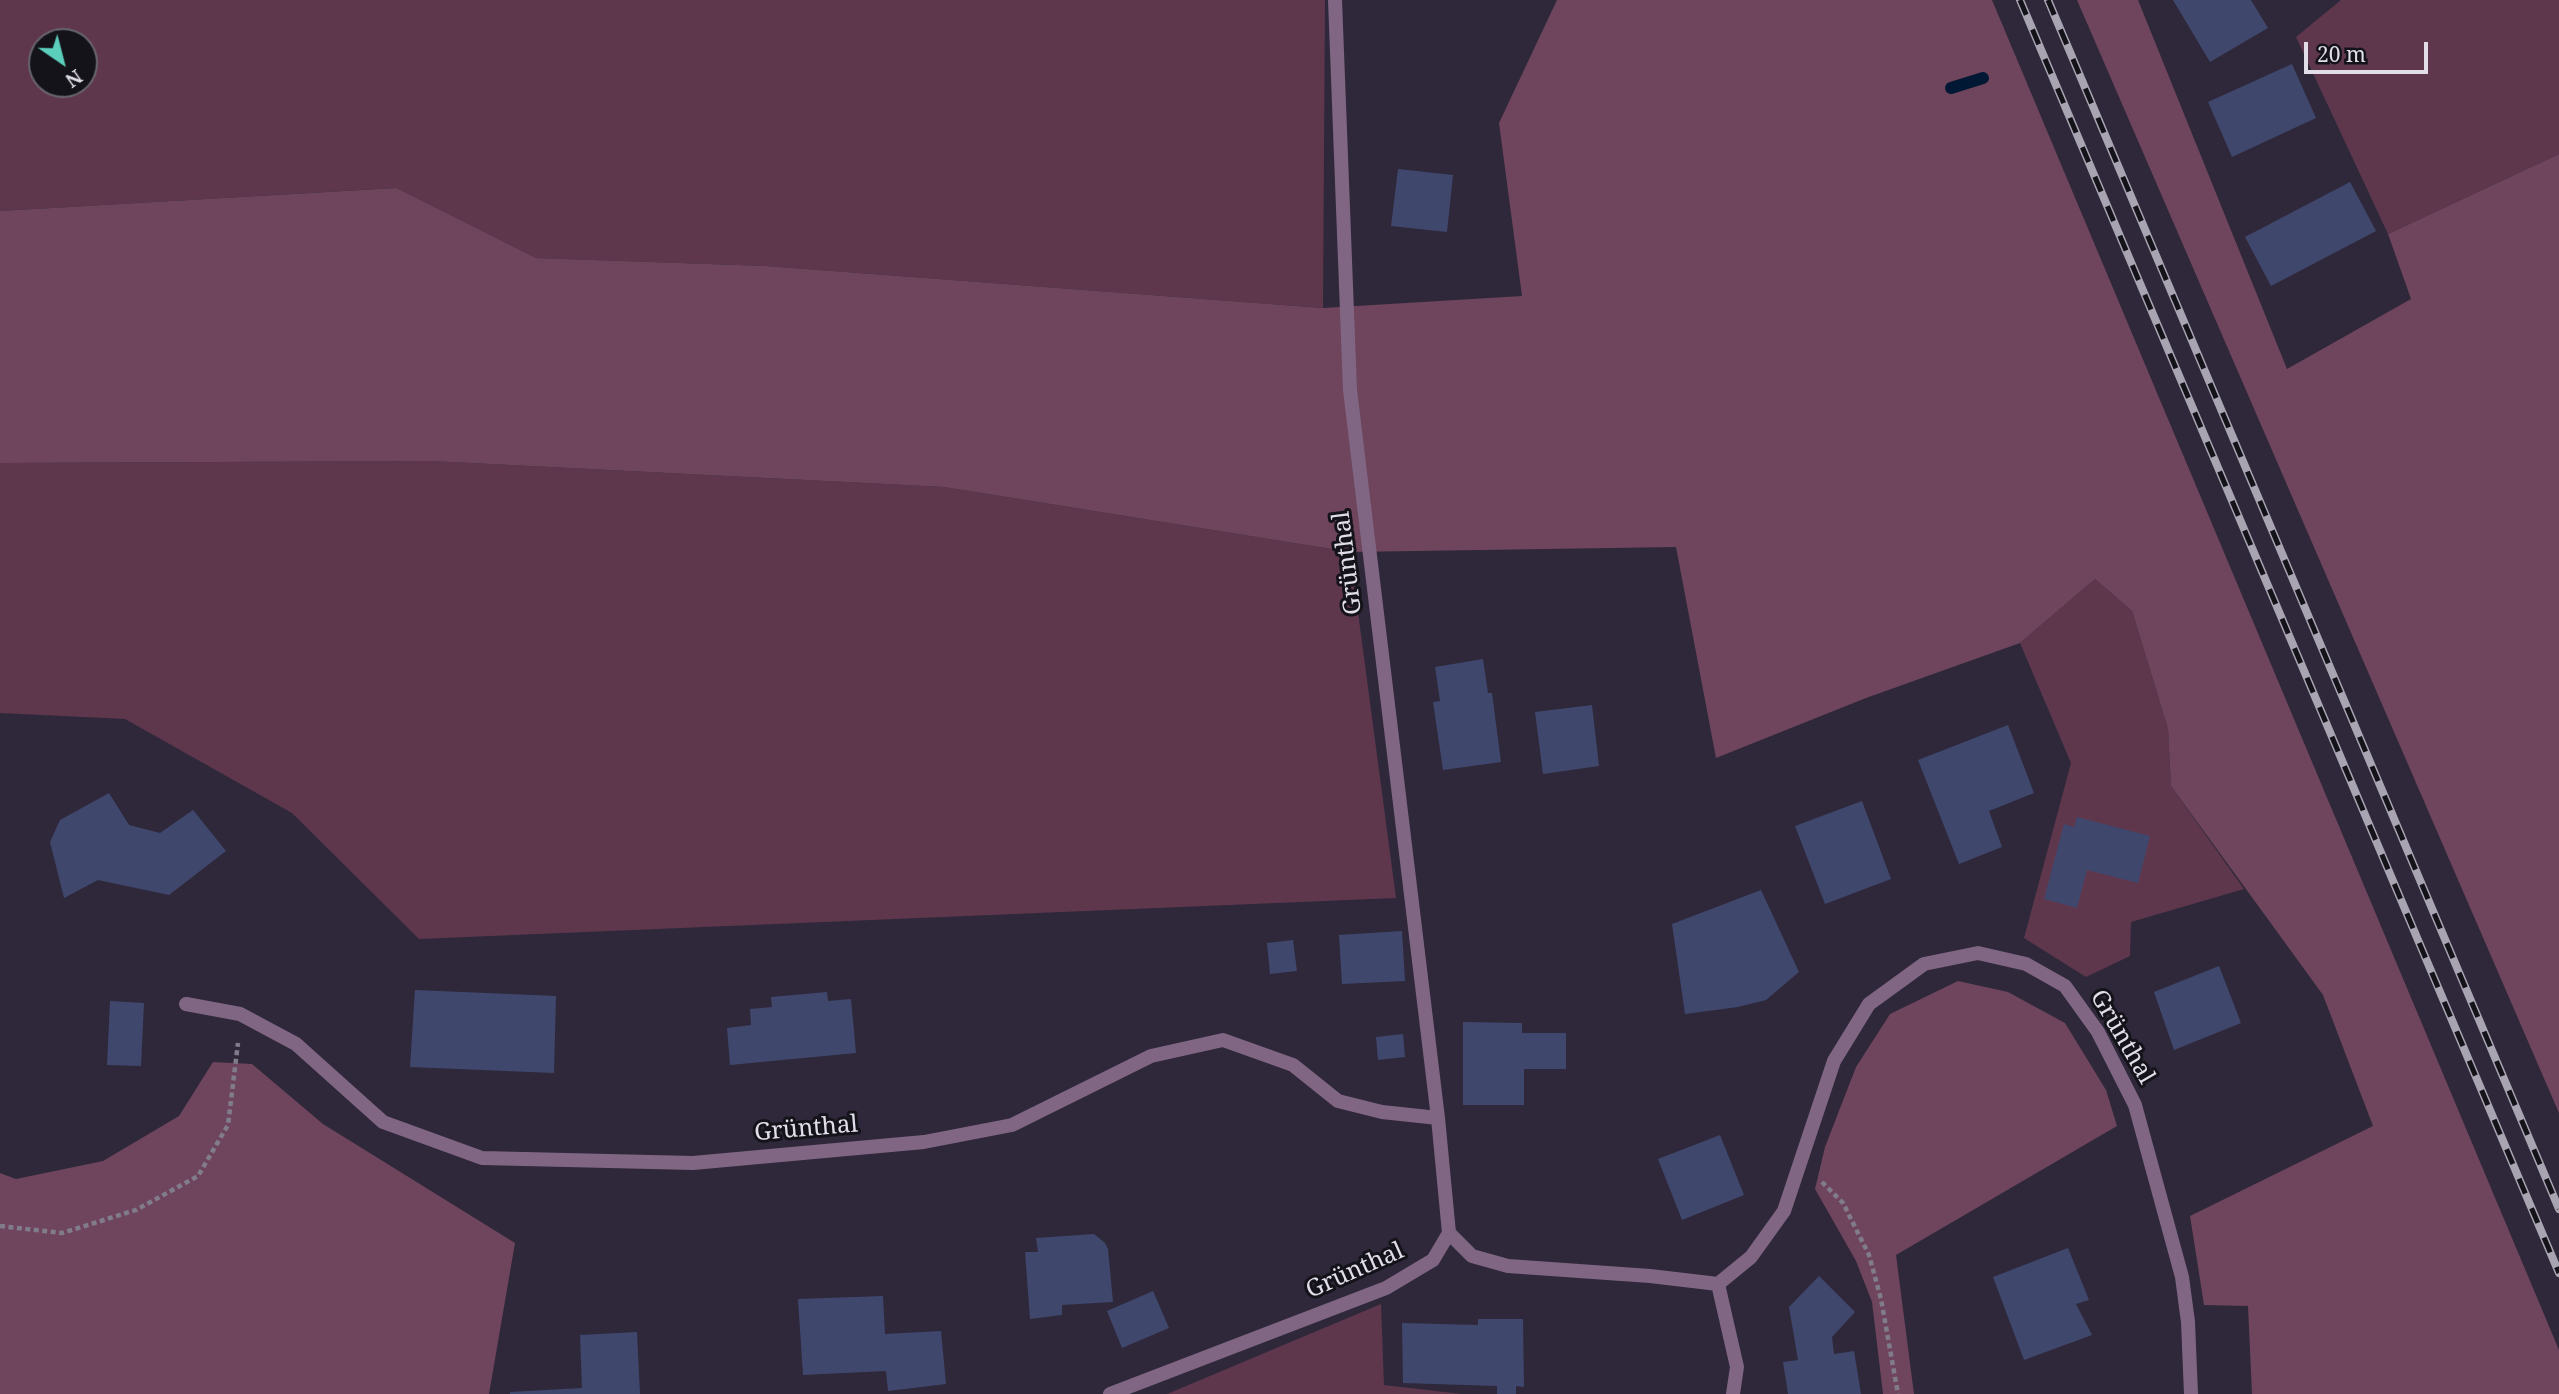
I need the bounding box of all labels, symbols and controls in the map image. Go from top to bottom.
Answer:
north arrow [28,28,98,98]
scale bar [2307,28,2431,72]
text: 20 m [2317,40,2366,68]
text: N [60,64,87,94]
street label: Grünthal [1327,510,1369,616]
street label: Grünthal [2084,985,2160,1089]
street label: Grünthal [753,1110,859,1148]
street label: Grünthal [1302,1237,1408,1305]

